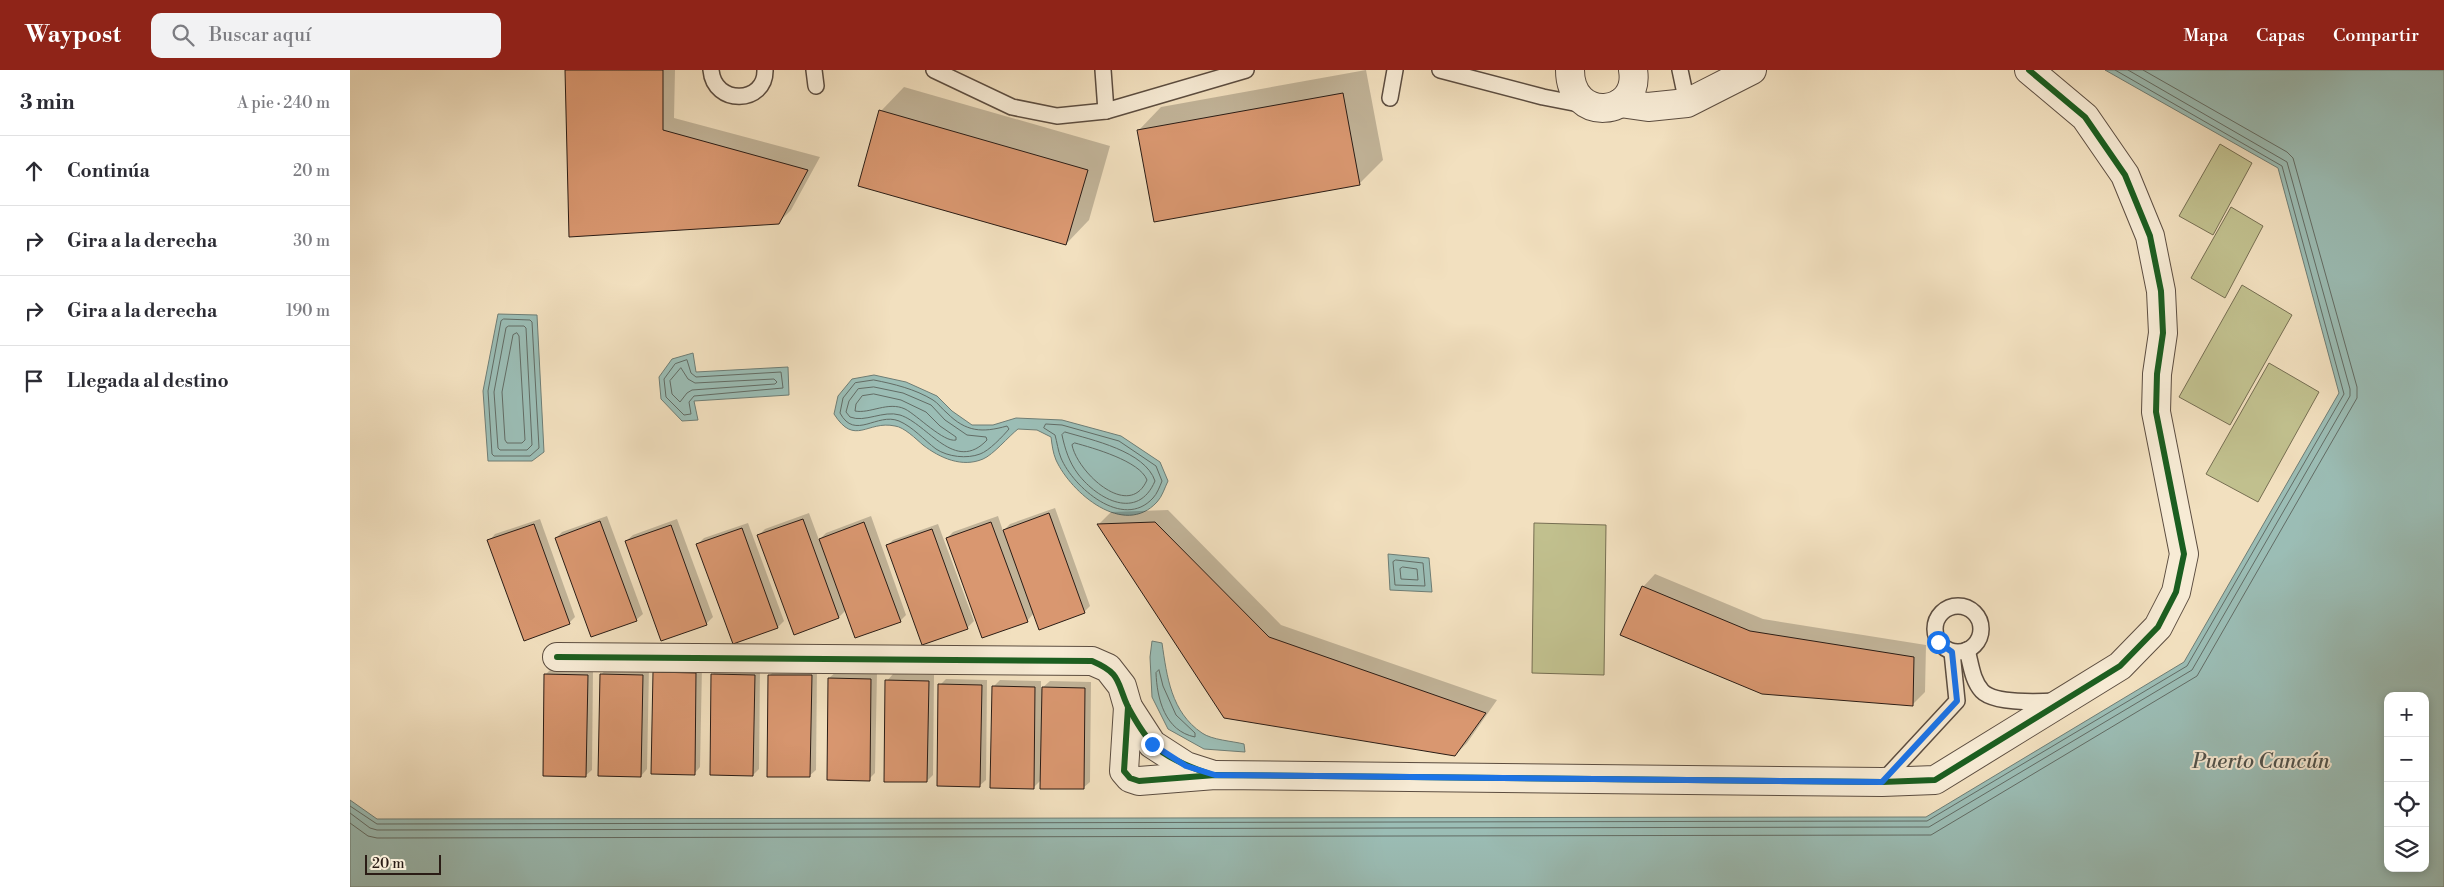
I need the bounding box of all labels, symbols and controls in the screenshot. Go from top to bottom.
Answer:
search box [151,13,501,58]
text: Waypost [25,20,121,50]
icon: search [169,21,197,49]
text: Buscar aquí [209,23,311,47]
text: Mapa [2184,24,2228,47]
text: Capas [2256,24,2305,47]
text: Compartir [2333,24,2419,47]
text: 3 min [20,90,75,116]
text: A pie · 240 m [237,93,330,113]
icon: ahead [20,157,48,185]
text: Continúa [67,159,150,183]
text: 20 m [293,161,330,181]
icon: right [20,227,48,255]
text: Gira a la derecha [67,229,217,253]
text: 30 m [293,231,330,251]
icon: right [20,297,48,325]
text: Gira a la derecha [67,299,217,323]
text: 190 m [286,301,330,321]
icon: arrive [20,367,48,395]
text: Llegada al destino [67,369,229,393]
route start [1927,631,1950,654]
map controls [2384,692,2429,872]
button: + [2384,692,2429,737]
route end [1141,733,1164,756]
button: − [2384,737,2429,782]
water label: Puerto Cancún [2191,749,2330,775]
button: locate [2384,782,2429,827]
button: layers [2384,827,2429,872]
scale bar [365,852,441,875]
text: 20 m [372,855,404,873]

